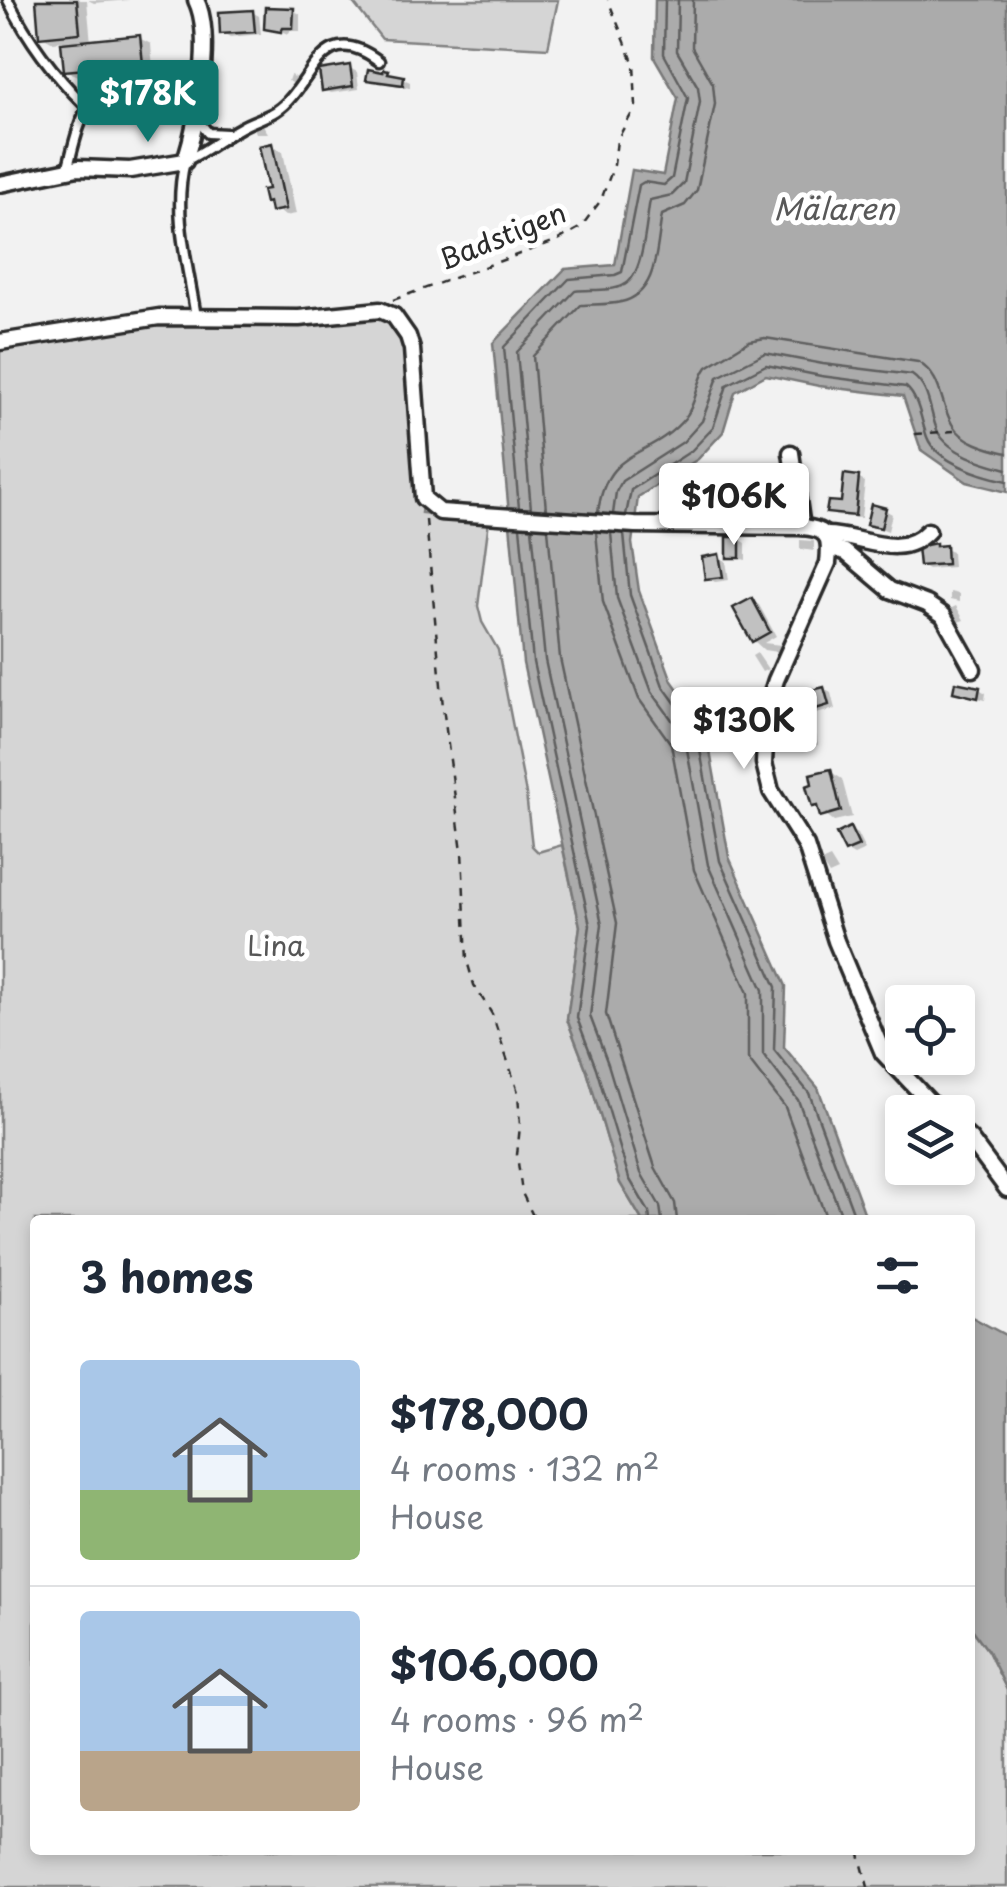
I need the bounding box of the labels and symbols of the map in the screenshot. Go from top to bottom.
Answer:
pin: $178K [78,60,218,145]
water label: Mälaren [774,185,896,230]
street label: Badstigen [432,190,572,280]
pin: $106K [664,463,804,548]
pin: $130K [674,687,814,772]
park label: Lina [247,923,305,966]

